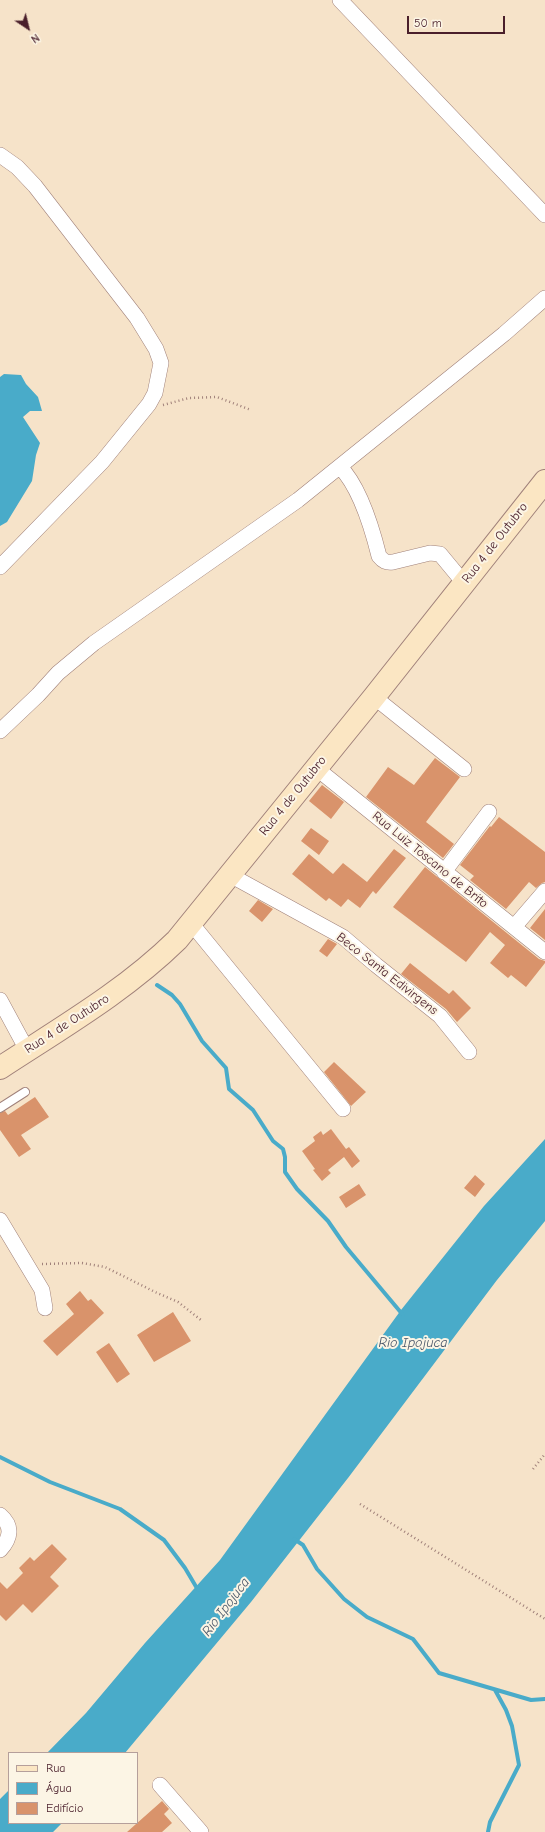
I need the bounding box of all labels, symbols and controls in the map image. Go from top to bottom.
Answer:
north arrow [8,8,48,48]
scale bar [409,8,507,34]
text: 50 m [414,16,442,30]
text: N [28,31,42,46]
street label: Rua 4 de Outubro [459,500,531,586]
street label: Rua 4 de Outubro [256,753,330,839]
street label: Rua Luiz Toscano de Brito [369,808,491,912]
street label: Beco Santa Edivirgens [333,930,441,1018]
street label: Rua 4 de Outubro [22,991,112,1057]
water label: Rio Ipojuca [379,1335,447,1351]
water label: Rio Ipojuca [199,1574,253,1640]
legend [8,1752,138,1824]
text: Rua [46,1761,65,1775]
text: Água [46,1781,72,1795]
text: Edifício [46,1801,83,1815]

